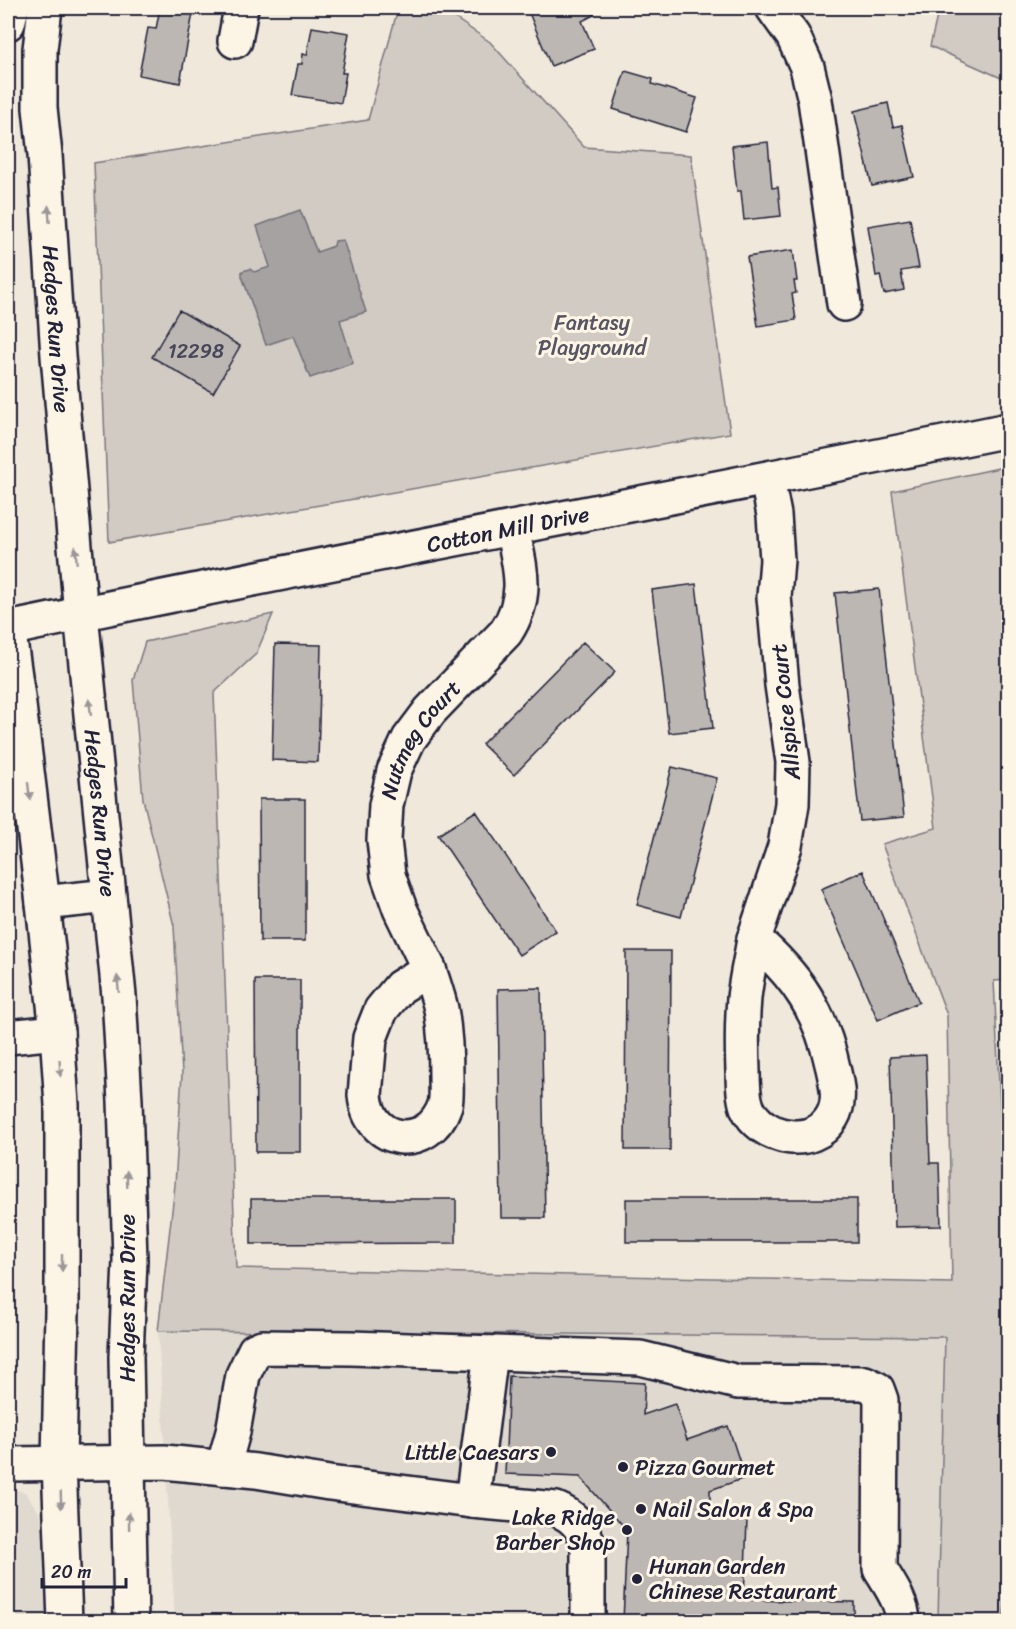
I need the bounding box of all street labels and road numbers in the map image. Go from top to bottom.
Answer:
street label: Hedges Run Drive [31,244,82,415]
street label: Cotton Mill Drive [423,494,593,564]
street label: Allspice Court [759,642,812,783]
street label: Nutmeg Court [369,670,471,803]
street label: Hedges Run Drive [73,727,128,899]
street label: Hedges Run Drive [108,1214,147,1382]

